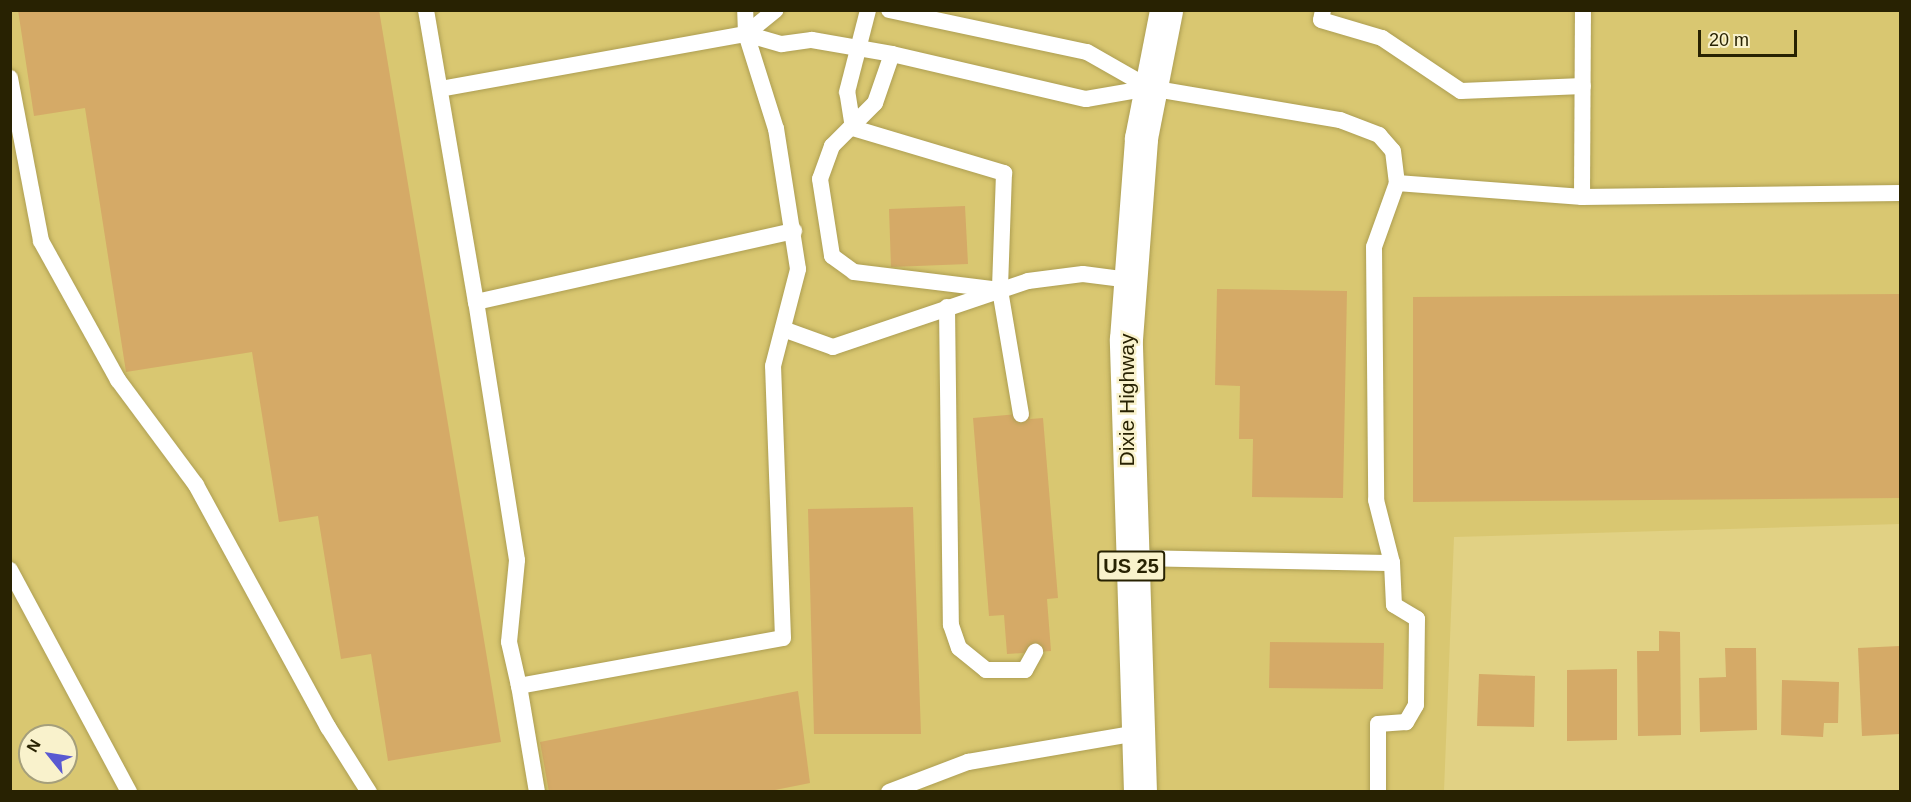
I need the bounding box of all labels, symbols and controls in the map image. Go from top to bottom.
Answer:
scale bar [1701,18,1800,56]
text: 20 m [1709,30,1749,50]
street label: Dixie Highway [1114,333,1140,467]
road number: US 25 [1096,549,1166,583]
north arrow [18,724,78,784]
text: N [23,736,44,755]

